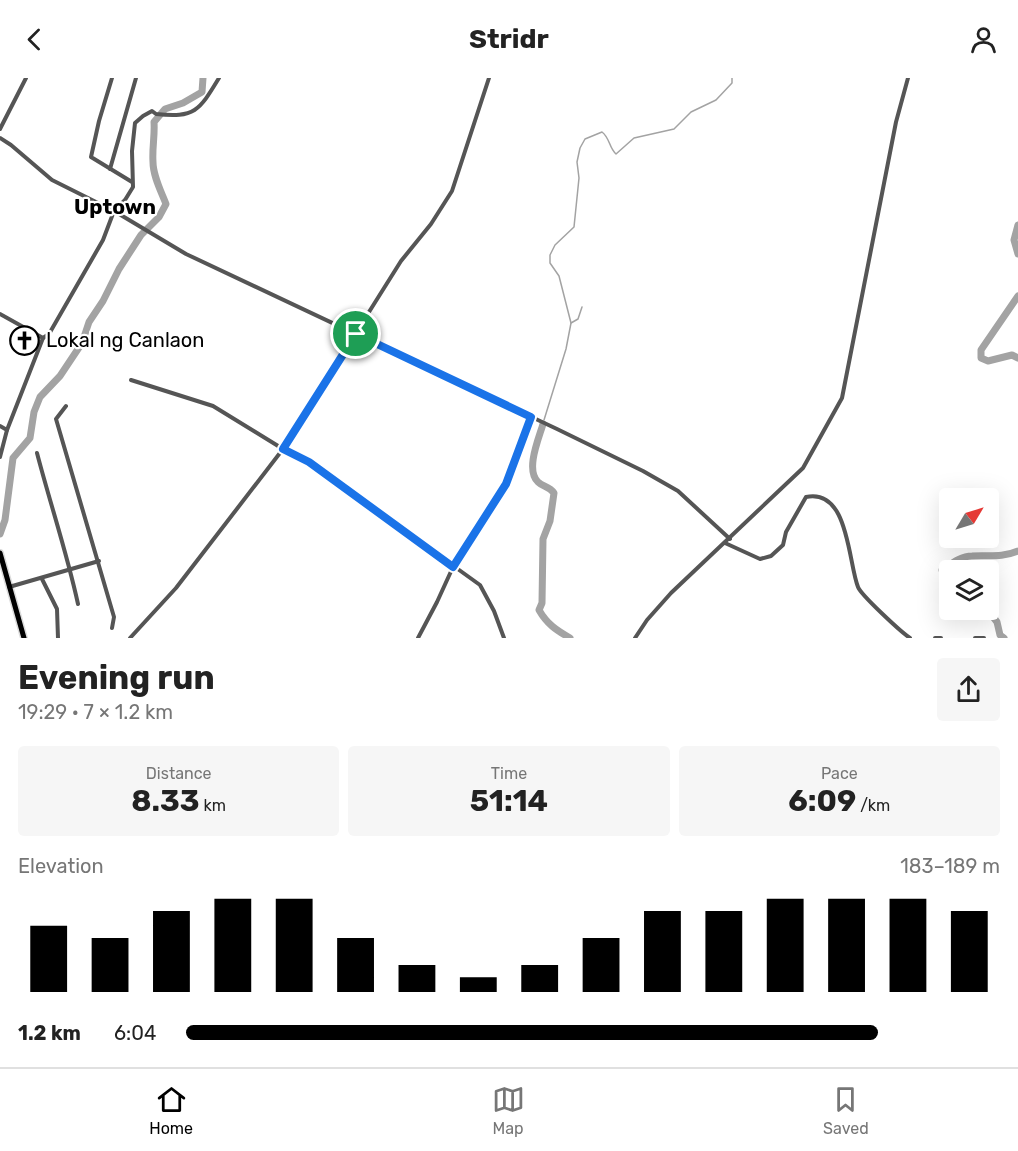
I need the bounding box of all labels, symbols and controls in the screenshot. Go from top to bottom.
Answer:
icon: back [18,23,51,56]
text: Stridr [469,23,549,55]
icon: person [967,23,1000,56]
district label: Uptown [74,194,156,219]
pin [330,308,381,359]
icon: arrive [339,317,372,350]
church icon: Lokal ng Canlaon [9,324,41,356]
place label: Lokal ng Canlaon [46,328,204,352]
north arrow [939,488,999,548]
map controls [939,488,999,620]
button: layers [939,560,999,620]
text: Evening run [18,658,215,697]
button: share [937,658,1000,721]
text: 19:29 · 7 × 1.2 km [18,700,173,724]
text: Distance [146,764,211,783]
text: Time [491,764,527,783]
text: Pace [821,764,858,783]
text: 8.33 [131,783,200,819]
text: 51:14 [470,783,548,819]
text: 6:09 [788,783,856,819]
text: km [200,796,226,815]
text: /km [856,796,890,815]
text: Elevation [18,854,104,878]
text: 183–189 m [900,854,1000,878]
text: 1.2 km [18,1021,81,1045]
text: 6:04 [114,1021,156,1045]
tab: Home [149,1083,193,1138]
tab: Map [492,1083,525,1138]
tab: Saved [823,1083,869,1138]

